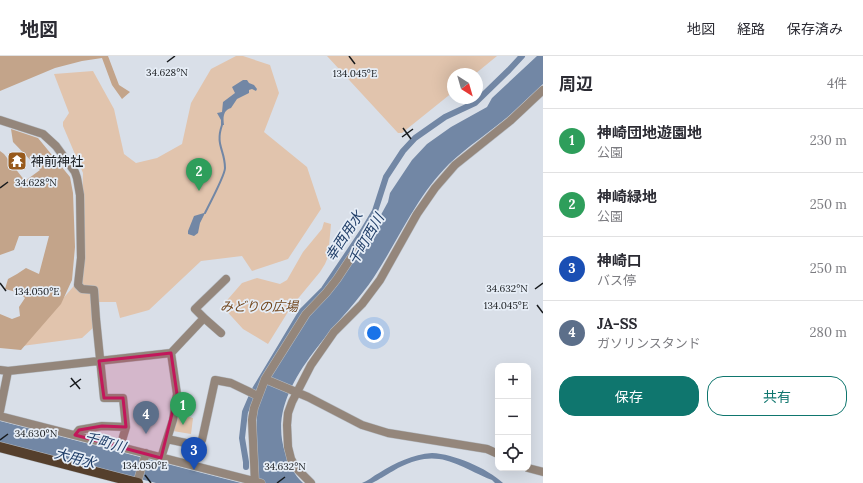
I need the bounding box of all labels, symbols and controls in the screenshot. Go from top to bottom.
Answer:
text: 地図 [20,17,58,41]
text: 地図 [687,20,715,38]
text: 経路 [737,20,765,38]
text: 保存済み [787,20,843,38]
text: 34.628°N [146,66,188,79]
text: 134.045°E [333,67,377,80]
north arrow [447,68,483,104]
text: 周辺 [559,73,593,95]
text: 4件 [827,75,847,92]
text: 神崎団地遊園地 [597,123,702,142]
text: 1 [569,132,575,149]
text: 230 m [810,132,847,149]
text: 公園 [597,144,623,161]
temple icon: 神前神社 [6,150,28,172]
place label: 神前神社 [31,153,83,170]
pin: 2 [186,158,212,191]
text: 34.628°N [15,176,57,189]
text: 神崎緑地 [597,187,657,206]
text: 2 [569,196,575,213]
text: 250 m [810,196,847,213]
water label: 幸西用水 [321,206,368,264]
text: 公園 [597,208,623,225]
water label: 千町西川 [344,209,389,268]
text: 神崎口 [597,251,642,270]
text: 3 [568,260,576,277]
text: 250 m [810,260,847,277]
text: バス停 [597,272,636,289]
text: 34.632°N [486,282,528,295]
text: 134.050°E [14,285,60,298]
park label: みどりの広場 [220,298,300,315]
text: 134.045°E [484,299,528,312]
text: JA-SS [597,314,638,333]
your location [364,323,384,343]
text: 4 [568,324,576,341]
text: 280 m [810,324,847,341]
text: ガソリンスタンド [597,335,701,352]
map controls [495,363,531,471]
button: + [495,363,531,399]
button: 保存 [559,376,699,416]
button: 共有 [707,376,847,416]
pin: 1 [170,392,196,425]
button: − [495,399,531,435]
pin: 4 [133,401,159,434]
text: 34.630°N [15,427,58,440]
water label: 千町川 [82,428,130,457]
button: locate [495,435,531,471]
pin: 3 [181,437,207,470]
water label: 大用水 [52,444,100,473]
text: 134.050°E [122,459,168,472]
text: 34.632°N [264,460,306,473]

